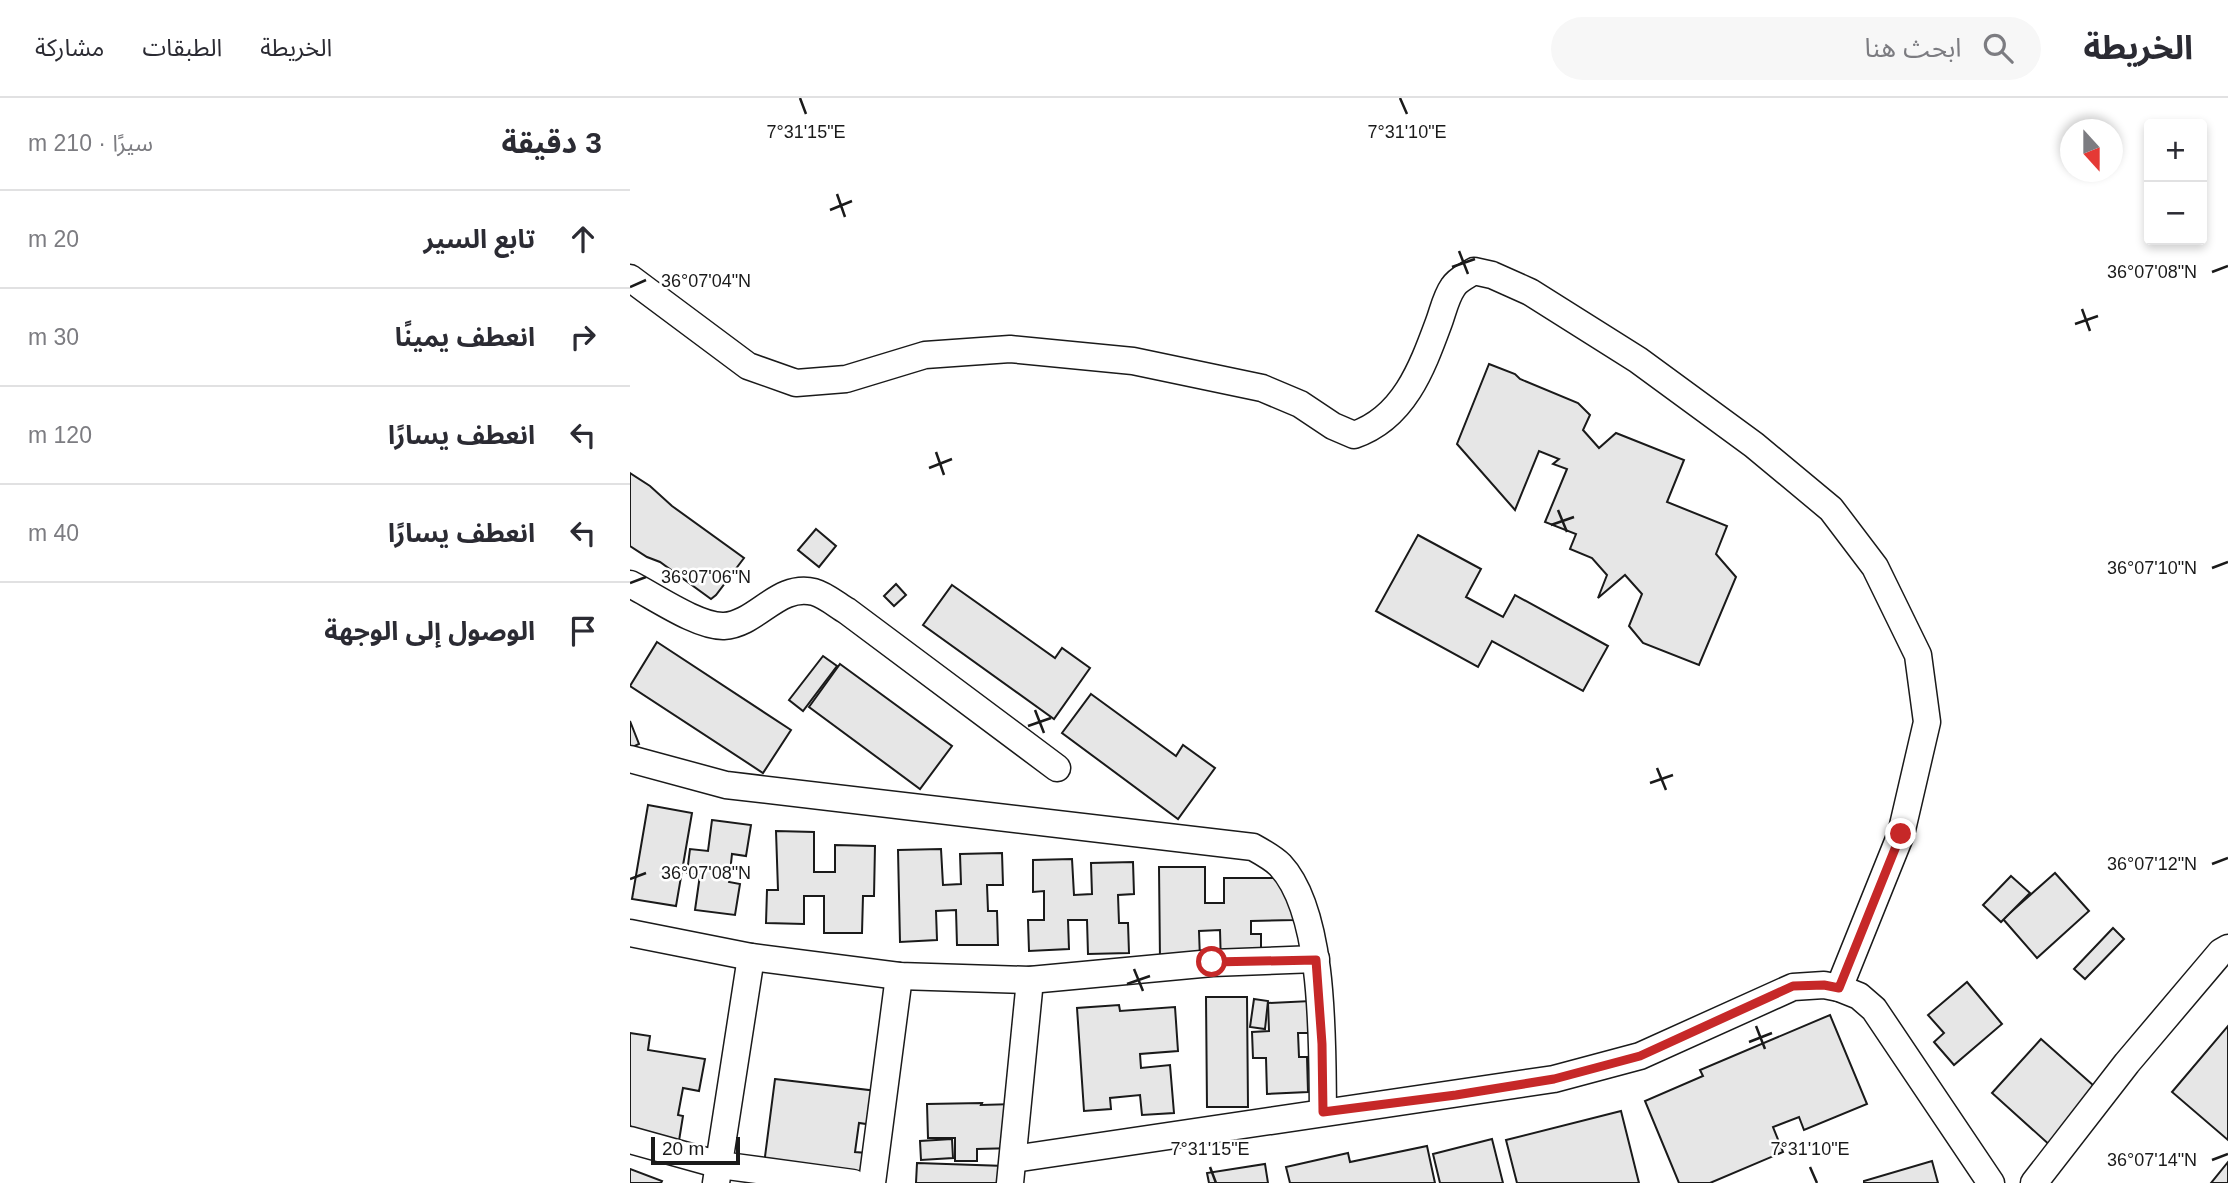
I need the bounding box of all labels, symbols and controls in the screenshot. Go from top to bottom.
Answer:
search box [1551,17,2041,80]
icon: search [1979,29,2017,67]
text: الخريطة [2083,29,2193,66]
text: ابحث هنا [1865,33,1961,63]
text: مشاركة [35,34,104,61]
text: الطبقات [142,34,222,61]
text: الخريطة [260,34,332,61]
north arrow [2060,119,2123,182]
map controls [2144,119,2207,245]
button: + [2144,119,2207,182]
text: 7°31'15"E [766,122,846,142]
text: 7°31'10"E [1367,122,1447,142]
text: 3 دقيقة [501,126,602,159]
text: سيرًا · 210 m [28,130,153,156]
button: − [2144,182,2207,245]
icon: ahead [564,220,602,258]
text: تابع السير [423,224,535,254]
text: 20 m [28,226,79,252]
text: 36°07'08"N [2107,262,2197,282]
text: 36°07'04"N [661,271,751,291]
icon: right [564,318,602,356]
text: انعطف يمينًا [395,322,535,352]
text: 30 m [28,324,79,350]
icon: left [564,416,602,454]
text: انعطف يسارًا [388,420,535,450]
text: 120 m [28,422,92,448]
icon: left [564,514,602,552]
text: انعطف يسارًا [388,518,535,548]
text: 40 m [28,520,79,546]
text: 36°07'10"N [2107,558,2197,578]
text: 36°07'06"N [661,567,751,587]
icon: arrive [564,612,602,650]
text: الوصول إلى الوجهة [324,616,535,646]
route end [1885,818,1916,849]
text: 36°07'12"N [2107,854,2197,874]
text: 36°07'08"N [661,863,751,883]
route start [1196,946,1227,977]
scale bar [651,1134,740,1166]
text: 20 m [662,1138,704,1159]
text: 7°31'15"E [1170,1139,1250,1159]
text: 7°31'10"E [1770,1139,1850,1159]
text: 36°07'14"N [2107,1150,2197,1170]

